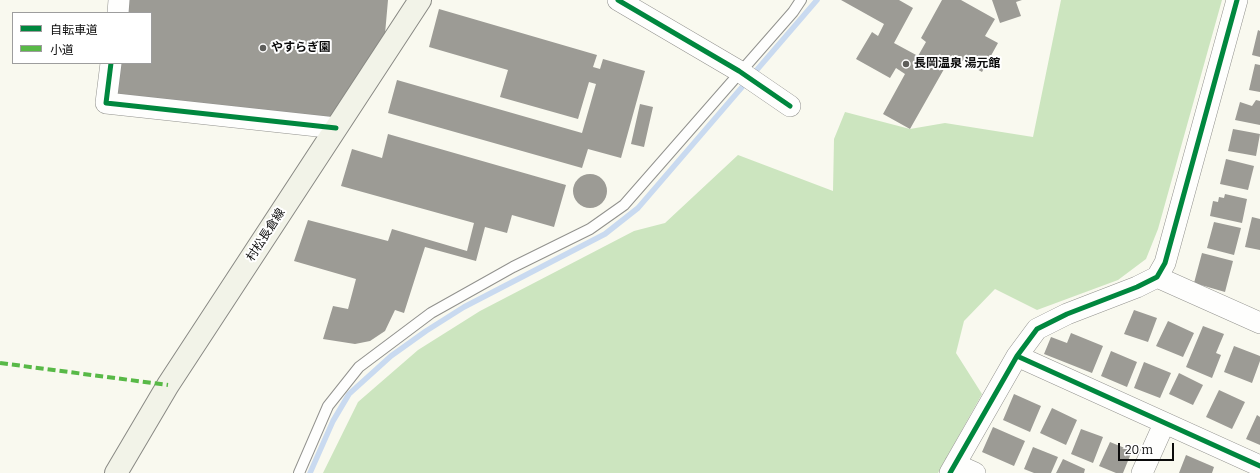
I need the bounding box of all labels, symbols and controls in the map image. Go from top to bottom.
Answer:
legend [12,12,152,64]
text: 自転車道 [50,23,98,37]
place label: やすらぎ園 [271,41,331,55]
text: 小道 [50,43,74,57]
marker: やすらぎ園 [258,43,268,53]
place label: 長岡温泉 湯元館 [914,57,1000,71]
marker: 長岡温泉 湯元館 [901,59,911,69]
street label: 村松長倉線 [244,206,288,264]
scale bar [1120,435,1176,461]
text: 20 m [1125,443,1153,457]

